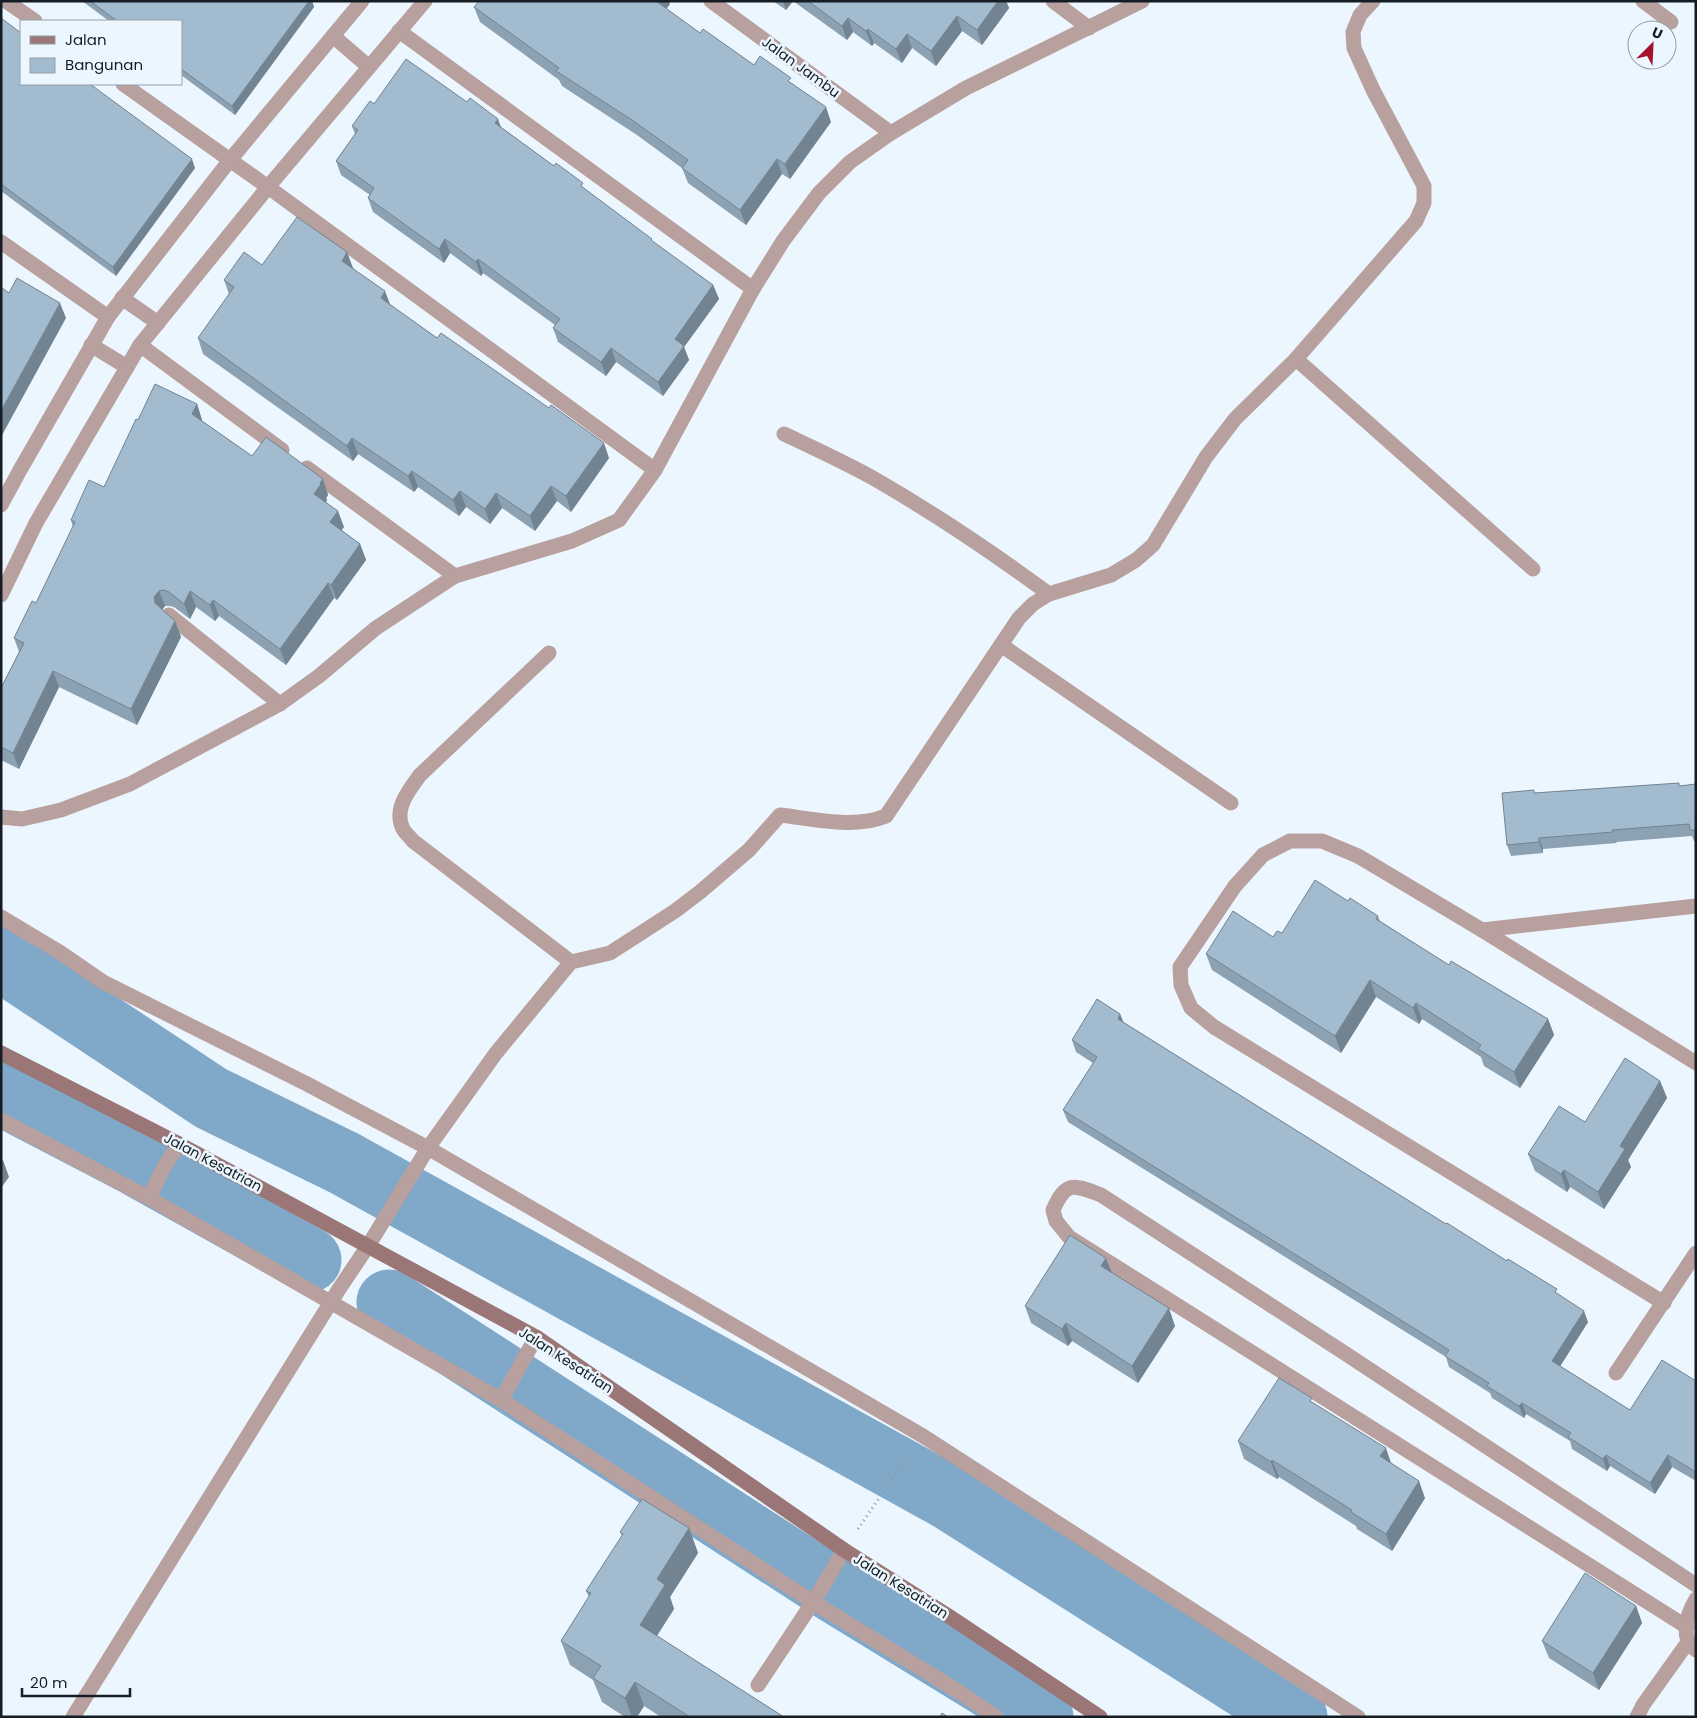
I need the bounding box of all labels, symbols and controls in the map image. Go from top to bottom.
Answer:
legend [20,20,182,85]
north arrow [1627,20,1677,70]
text: U [1649,22,1666,44]
text: Jalan [65,29,107,50]
street label: Jalan Jambu [758,32,844,102]
text: Bangunan [65,54,143,75]
street label: Jalan Kesatrian [160,1128,266,1196]
street label: Jalan Kesatrian [515,1322,617,1398]
street label: Jalan Kesatrian [850,1549,952,1623]
scale bar [22,1666,130,1698]
text: 20 m [30,1672,68,1693]

